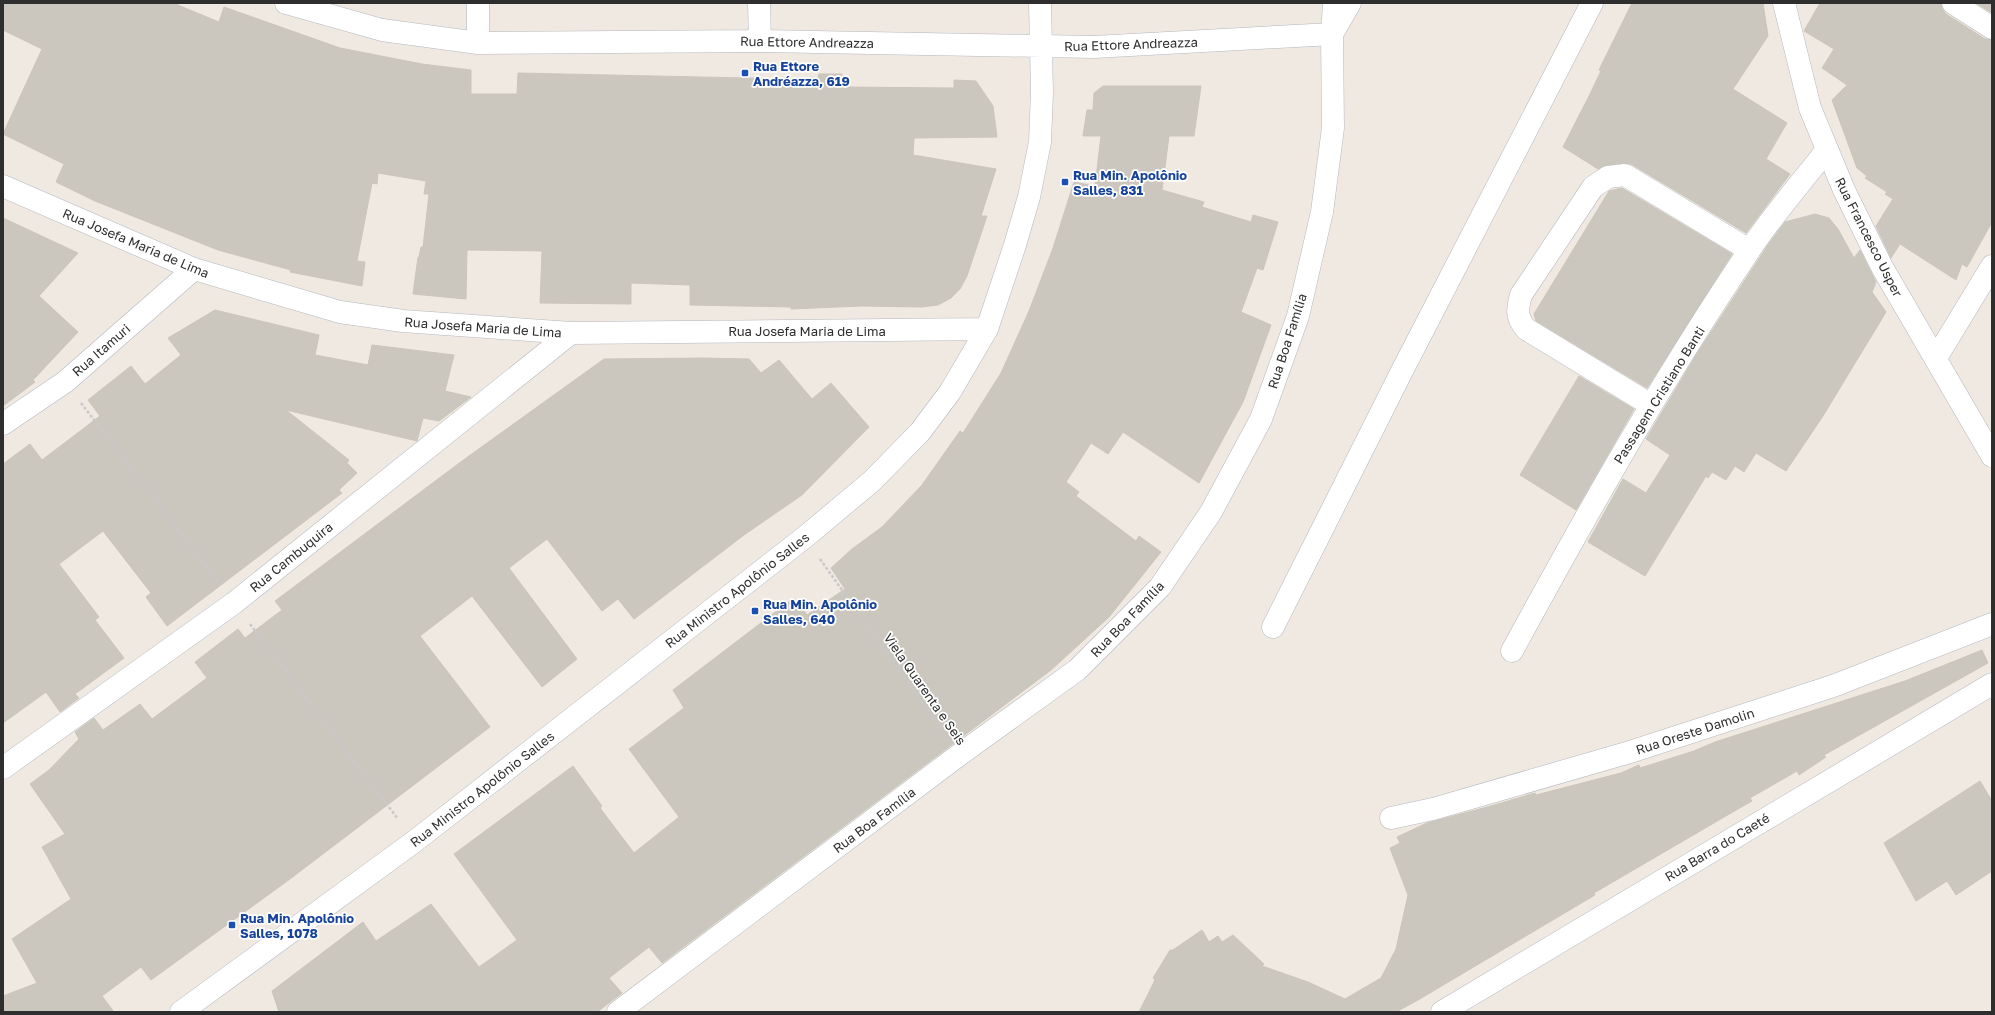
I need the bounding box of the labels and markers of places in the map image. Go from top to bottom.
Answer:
place label: Rua Ettore Andréazza, 619 [753,58,850,89]
marker: Rua Ettore Andréazza, 619 [740,68,750,78]
place label: Rua Min. Apolônio Salles, 831 [1073,167,1187,198]
marker: Rua Min. Apolônio Salles, 831 [1060,177,1070,187]
place label: Rua Min. Apolônio Salles, 640 [763,596,877,627]
marker: Rua Min. Apolônio Salles, 640 [750,606,760,616]
place label: Rua Min. Apolônio Salles, 1078 [240,910,354,941]
marker: Rua Min. Apolônio Salles, 1078 [227,920,237,930]

